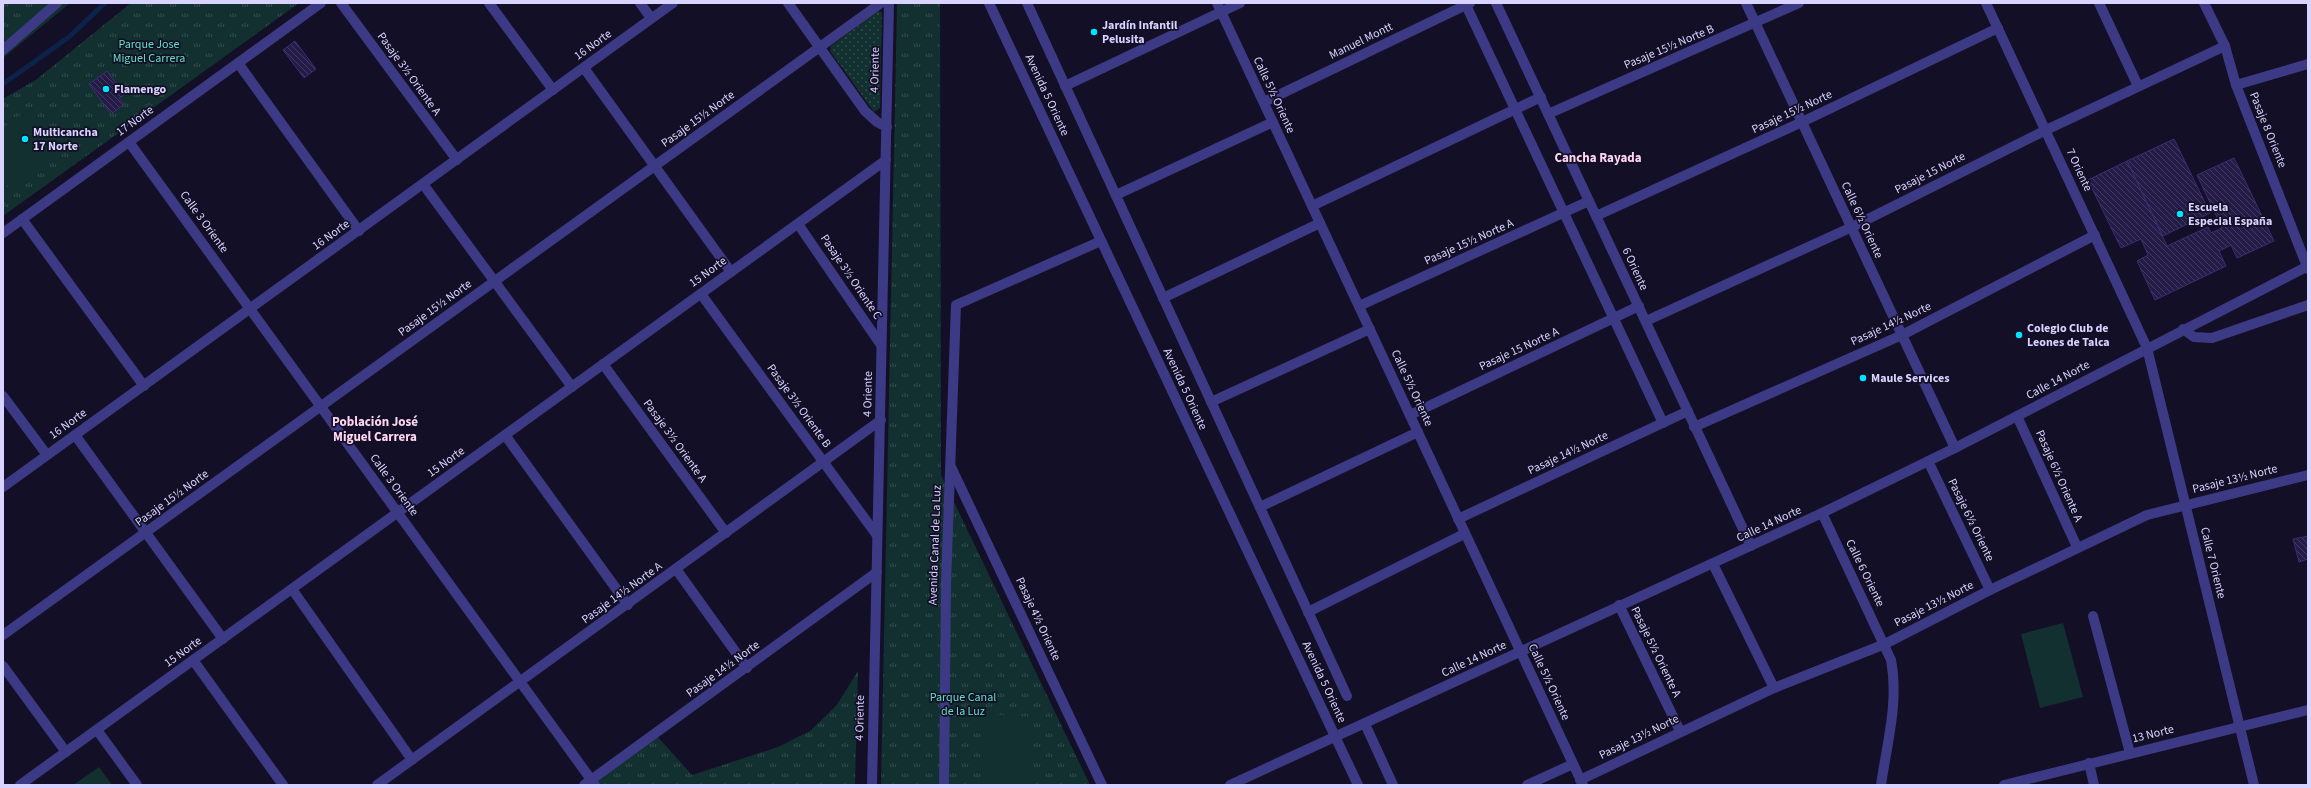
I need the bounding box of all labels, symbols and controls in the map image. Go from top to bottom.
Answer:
place label: Jardín Infantil Pelusita [1102,17,1178,48]
street label: Manuel Montt [1326,18,1396,64]
street label: Pasaje 15½ Norte B [1621,20,1717,74]
street label: 16 Norte [571,26,615,64]
marker: Jardín Infantil Pelusita [1089,27,1099,37]
street label: Pasaje 3½ Oriente A [373,29,445,119]
park label: Parque Jose Miguel Carrera [113,36,185,67]
street label: 4 Oriente [866,47,884,93]
street label: Avenida 5 Oriente [1021,51,1073,139]
street label: Calle 5½ Oriente [1249,54,1299,136]
place label: Flamengo [114,81,167,98]
marker: Flamengo [101,84,111,94]
street label: Pasaje 15½ Norte [1749,86,1835,138]
street label: Pasaje 15½ Norte [658,87,738,151]
street label: Pasaje 8 Oriente [2245,89,2291,171]
street label: 17 Norte [113,102,157,140]
place label: Multicancha 17 Norte [33,124,98,155]
marker: Multicancha 17 Norte [20,134,30,144]
street label: 7 Oriente [2062,146,2096,194]
street label: Pasaje 15 Norte [1892,148,1968,198]
district label: Cancha Rayada [1554,149,1642,167]
street label: Calle 6½ Oriente [1837,179,1887,261]
street label: Calle 3 Oriente [176,187,232,257]
place label: Escuela Especial España [2188,199,2272,230]
marker: Escuela Especial España [2175,209,2185,219]
street label: Pasaje 15½ Norte A [1422,215,1517,269]
street label: 16 Norte [309,216,353,254]
street label: Pasaje 3½ Oriente C [816,231,886,323]
street label: 6 Oriente [1618,245,1652,293]
street label: 15 Norte [686,253,730,291]
street label: Pasaje 15½ Norte [395,276,475,340]
street label: Pasaje 14½ Norte [1848,298,1934,350]
place label: Colegio Club de Leones de Talca [2027,320,2110,351]
street label: Pasaje 15 Norte A [1476,323,1562,375]
marker: Colegio Club de Leones de Talca [2014,330,2024,340]
street label: Avenida 5 Oriente [1159,345,1211,433]
street label: Calle 5½ Oriente [1387,347,1437,429]
street label: Calle 14 Norte [2023,356,2093,404]
street label: Pasaje 3½ Oriente B [763,361,835,451]
place label: Maule Services [1871,370,1950,387]
street label: 4 Oriente [859,371,877,417]
marker: Maule Services [1858,373,1868,383]
street label: Pasaje 3½ Oriente A [639,396,711,486]
street label: 16 Norte [46,405,90,443]
district label: Población José Miguel Carrera [332,413,418,446]
street label: Pasaje 14½ Norte [1525,427,1611,479]
street label: Pasaje 6½ Oriente A [2031,427,2087,525]
street label: 15 Norte [424,443,468,481]
street label: Calle 3 Oriente [366,450,422,520]
street label: Pasaje 13½ Norte [2191,460,2279,498]
street label: Pasaje 15½ Norte [132,466,212,530]
street label: Pasaje 6½ Oriente [1944,476,1998,564]
street label: Avenida Canal de La Luz [924,485,946,605]
street label: Calle 14 Norte [1734,501,1804,546]
street label: Calle 7 Oriente [2196,525,2230,601]
street label: Calle 6 Oriente [1841,536,1889,610]
street label: Pasaje 14½ Norte A [578,558,666,628]
street label: Pasaje 4½ Oriente [1011,575,1065,664]
street label: Pasaje 13½ Norte [1891,577,1977,631]
street label: Pasaje 5½ Oriente A [1627,604,1686,701]
street label: 15 Norte [161,633,205,671]
street label: Calle 14 Norte [1439,636,1509,681]
street label: Pasaje 14½ Norte [683,637,763,701]
street label: Avenida 5 Oriente [1298,638,1350,726]
street label: Calle 5½ Oriente [1524,641,1574,723]
park label: Parque Canal de la Luz [930,689,996,720]
street label: 4 Oriente [851,695,869,741]
street label: Pasaje 13½ Norte [1596,710,1682,764]
street label: 13 Norte [2130,721,2176,747]

